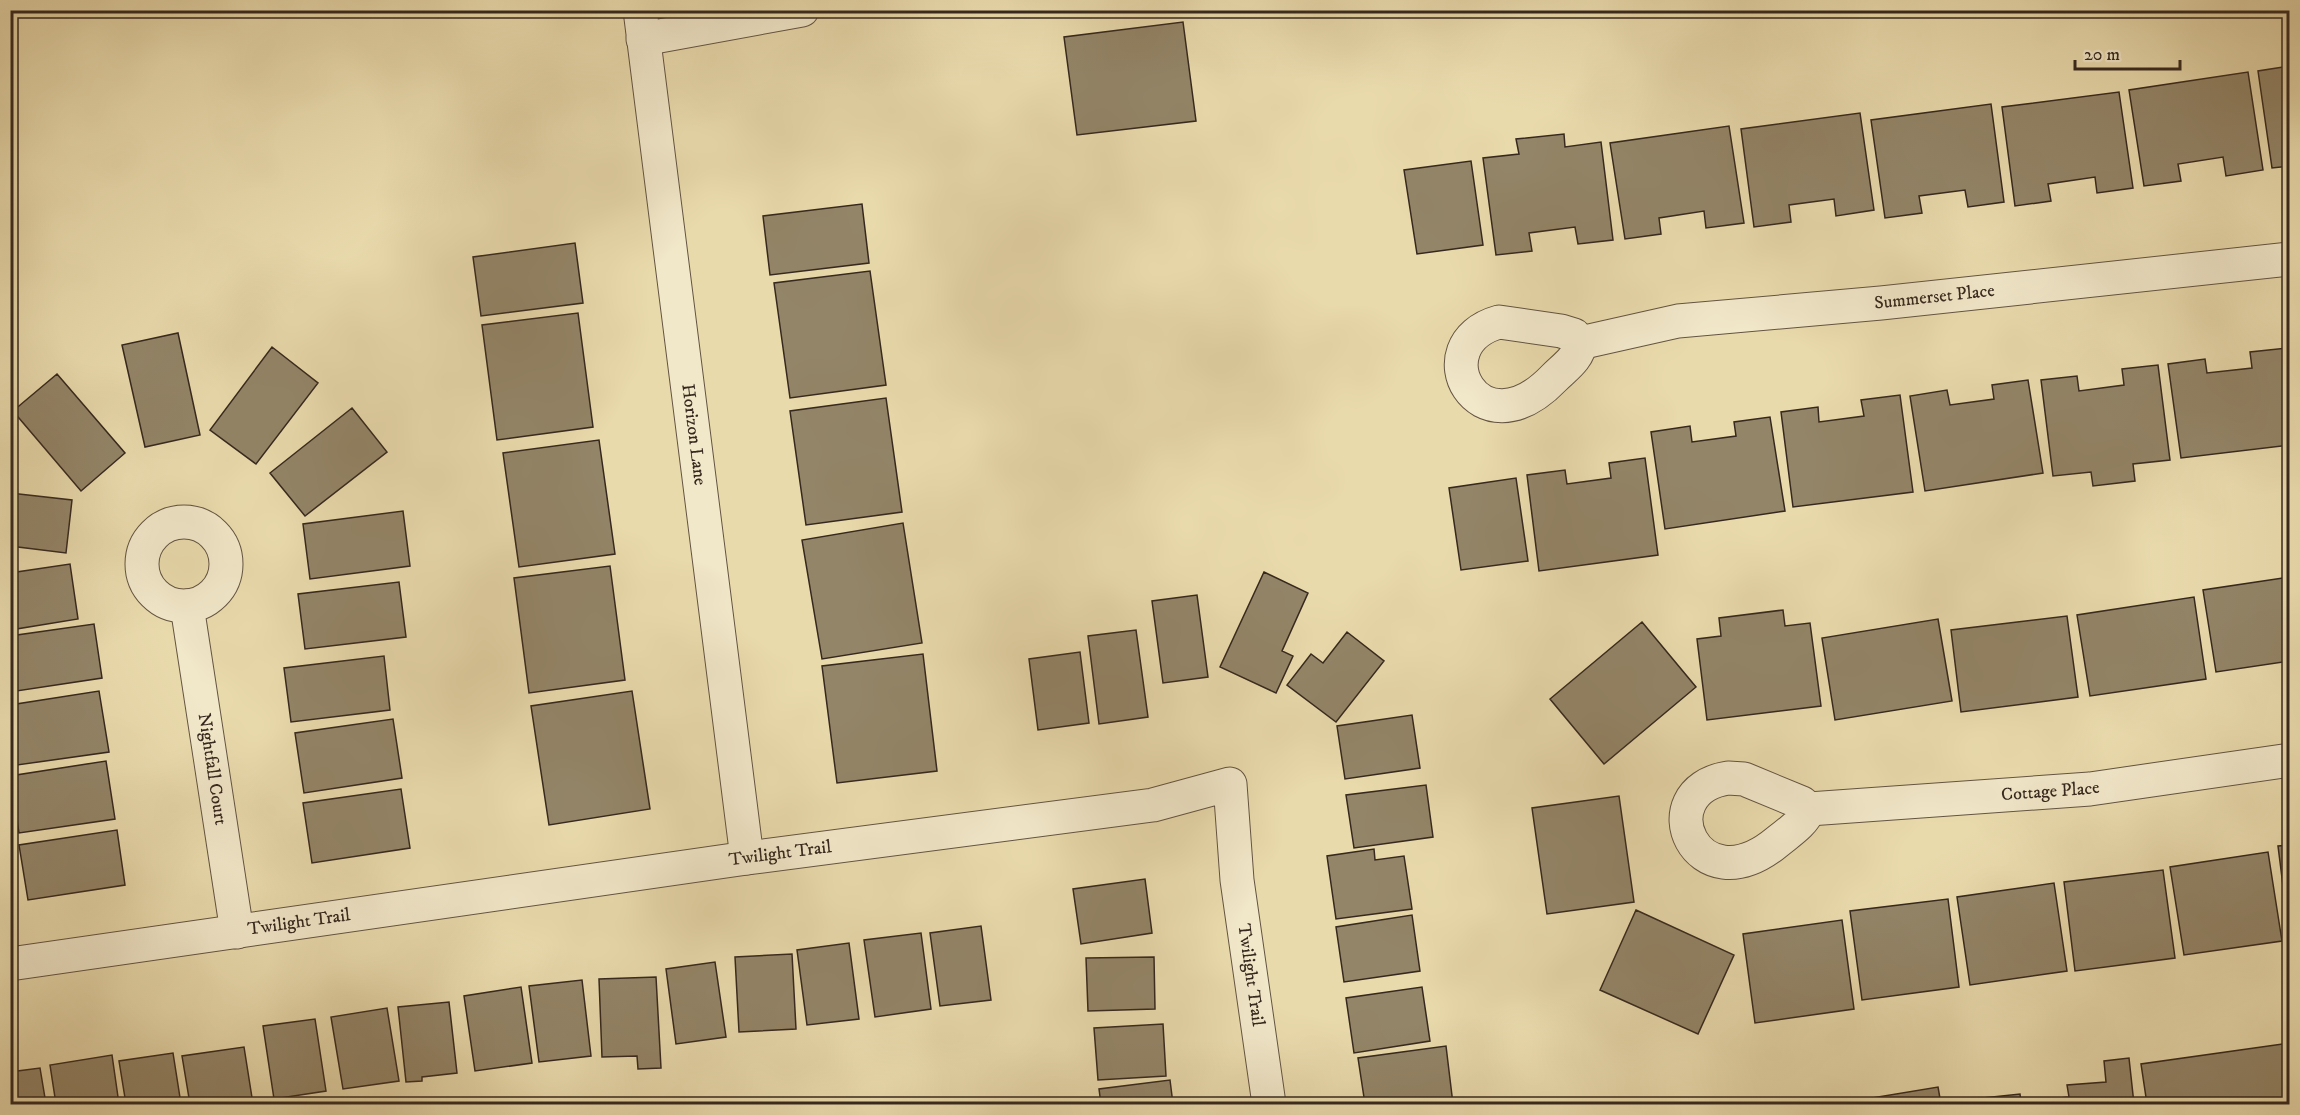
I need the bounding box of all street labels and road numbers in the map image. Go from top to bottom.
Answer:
street label: Summerset Place [1873,280,1996,315]
street label: Horizon Lane [676,383,711,487]
street label: Nightfall Court [193,712,231,827]
street label: Cottage Place [2000,777,2101,806]
street label: Twilight Trail [727,836,833,871]
street label: Twilight Trail [246,904,352,941]
street label: Twilight Trail [1232,922,1269,1028]

